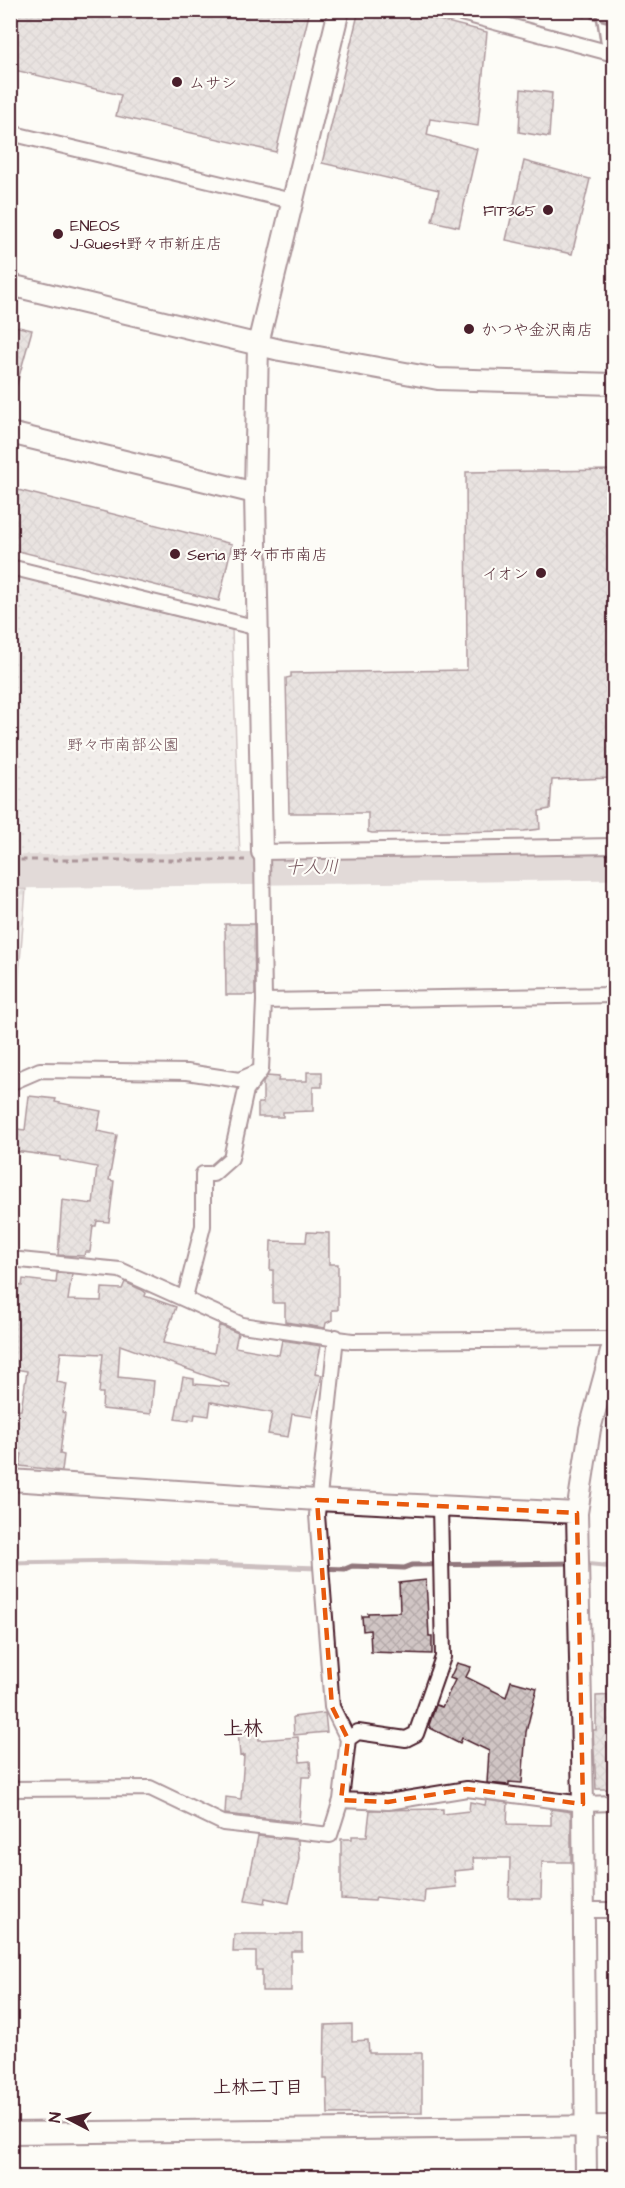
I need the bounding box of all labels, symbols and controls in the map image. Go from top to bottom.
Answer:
place label: ムサシ [189,72,237,94]
marker: ムサシ [170,75,184,89]
place label: FIT365 [483,200,537,222]
marker: FIT365 [541,203,555,217]
place label: ENEOS J-Quest野々市新庄店 [70,215,222,255]
marker: ENEOS J-Quest野々市新庄店 [51,227,65,241]
place label: かつや金沢南店 [481,319,593,341]
marker: かつや金沢南店 [462,322,476,336]
place label: Seria 野々市市南店 [187,544,328,566]
marker: Seria 野々市市南店 [168,547,182,561]
place label: イオン [482,563,529,585]
marker: イオン [534,566,548,580]
park label: 野々市南部公園 [67,734,179,756]
water label: 十人川 [285,855,339,880]
district label: 上林 [223,1715,263,1743]
district label: 上林二丁目 [213,2075,303,2100]
north arrow [39,2089,99,2149]
text: N [44,2111,67,2124]

